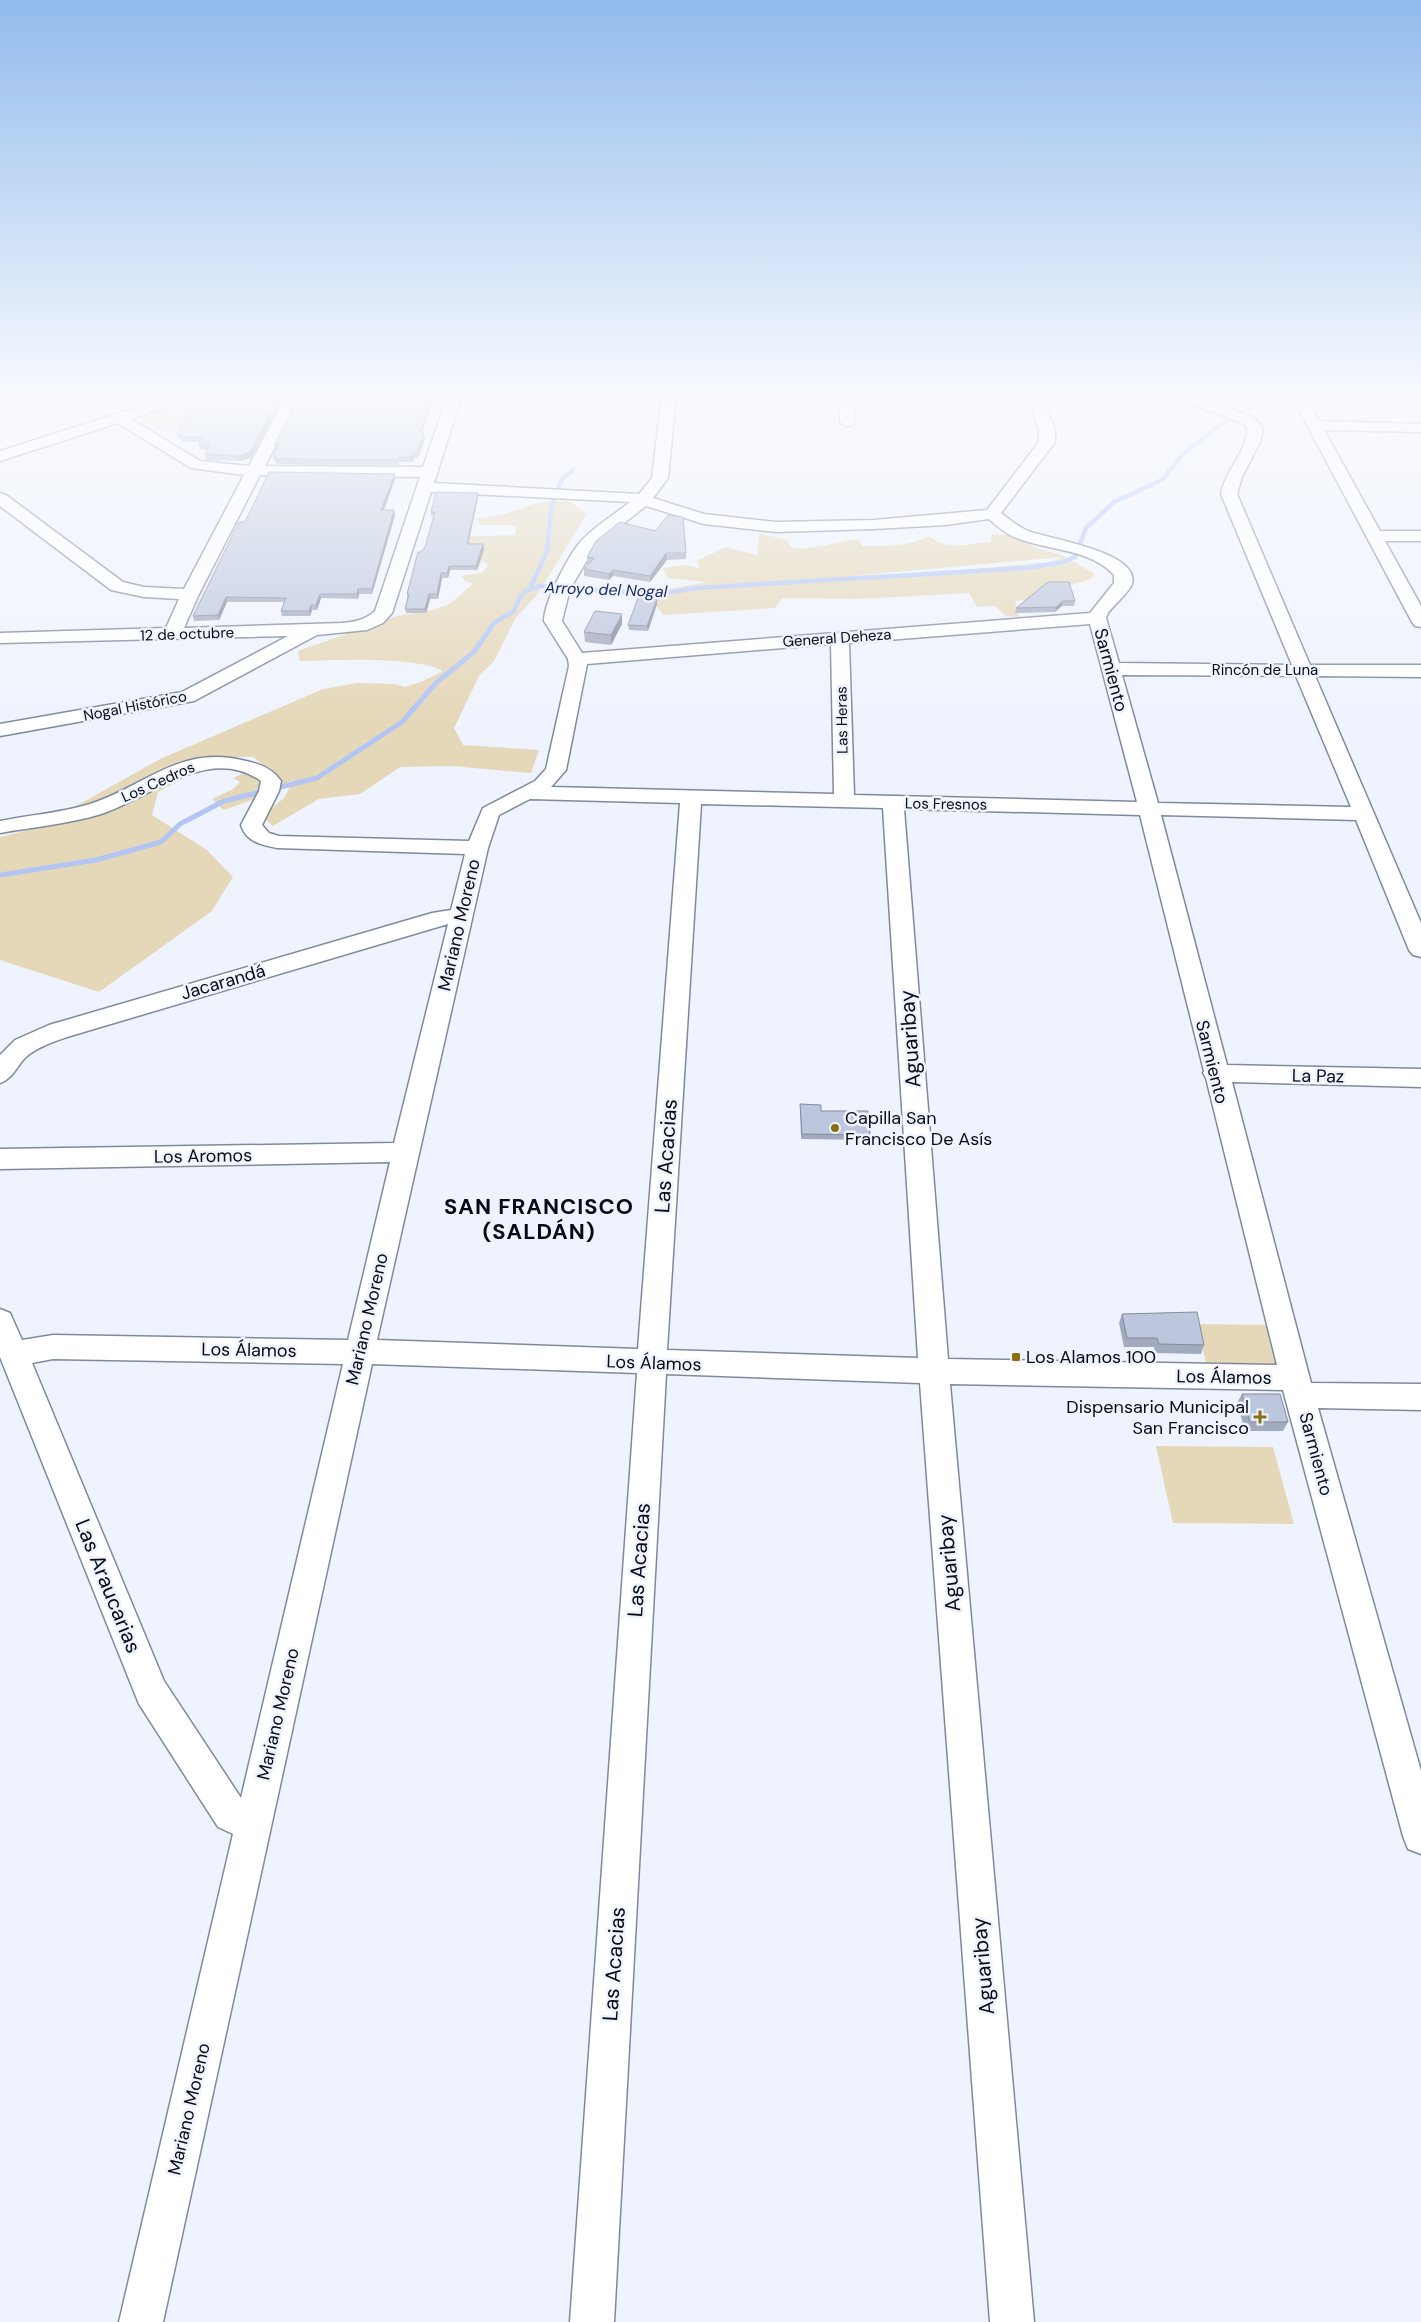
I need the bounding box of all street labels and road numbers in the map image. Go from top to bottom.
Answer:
street label: 12 de octubre [140,622,234,646]
street label: General Deheza [782,624,892,652]
street label: Sarmiento [1088,626,1134,714]
street label: Rincón de Luna [1212,660,1318,680]
street label: Nogal Histórico [82,686,189,726]
street label: Las Heras [831,686,853,754]
street label: Los Cedros [118,757,198,807]
street label: Los Fresnos [905,793,987,815]
street label: Mariano Moreno [432,857,486,993]
street label: Jacarandá [178,959,268,1005]
street label: Aguaribay [893,989,927,1089]
street label: Sarmiento [1190,1018,1234,1106]
street label: La Paz [1292,1064,1344,1088]
street label: Las Acacias [648,1098,684,1214]
street label: Los Aromos [154,1143,252,1169]
street label: Mariano Moreno [340,1251,394,1387]
street label: Los Álamos [201,1337,297,1363]
street label: Los Álamos [606,1349,702,1377]
street label: Los Álamos [1176,1364,1272,1390]
street label: Sarmiento [1293,1410,1339,1498]
street label: Las Acacias [621,1502,657,1618]
street label: Aguaribay [931,1513,967,1613]
street label: Las Araucarias [68,1515,148,1657]
street label: Mariano Moreno [251,1646,305,1782]
street label: Las Acacias [596,1906,632,2022]
street label: Aguaribay [965,1916,1001,2016]
street label: Mariano Moreno [162,2041,216,2177]

